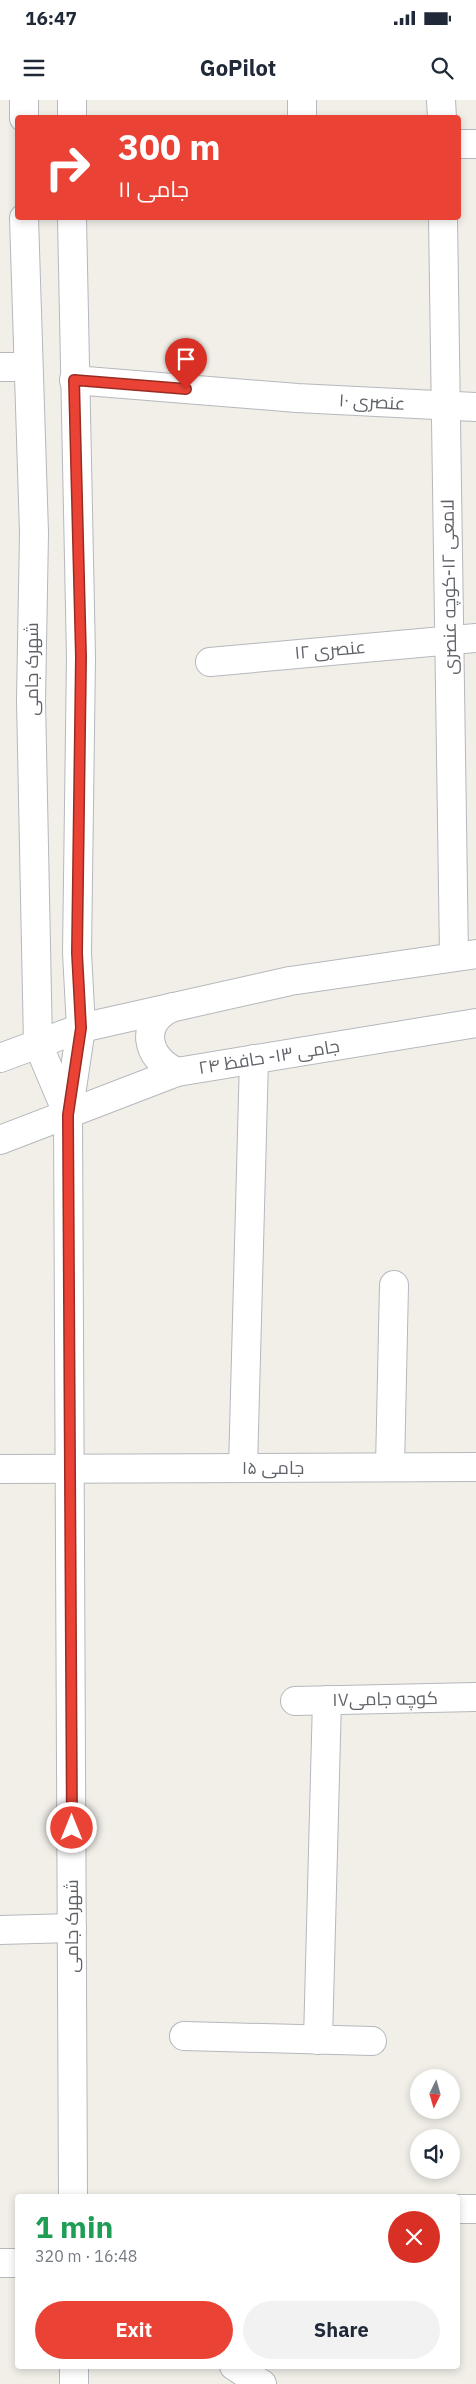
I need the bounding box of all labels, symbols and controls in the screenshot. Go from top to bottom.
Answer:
text: 16:47 [25,6,77,30]
text: GoPilot [200,53,276,82]
icon: menu [20,54,48,82]
icon: search [428,54,456,82]
text: 300 m [118,124,221,170]
icon: right [35,135,100,200]
text: ۱۱ جامی [118,174,189,203]
pin [165,338,207,389]
icon: arrive [172,345,200,373]
street label: ۱۰ عنصری [338,388,406,415]
street label: لامعی ۱۲-کوچه عنصری [435,499,463,675]
street label: شهرک جامی [20,622,43,716]
street label: ۱۲ عنصری [293,635,367,664]
street label: جامی ۱۳- حافظ ۲۴ [197,1034,341,1079]
street label: ۱۵ جامی [242,1456,304,1479]
street label: کوچه جامی۱۷ [332,1686,438,1712]
position arrow [45,1801,97,1853]
street label: شهرک جامی [60,1879,83,1973]
north arrow [410,2069,460,2119]
map controls [410,2069,460,2179]
button: sound [410,2129,460,2179]
text: 1 min [35,2207,113,2246]
button: close [388,2211,440,2263]
text: 320 m · 16:48 [35,2246,137,2266]
button: Exit [35,2301,233,2359]
button: Share [243,2301,440,2359]

